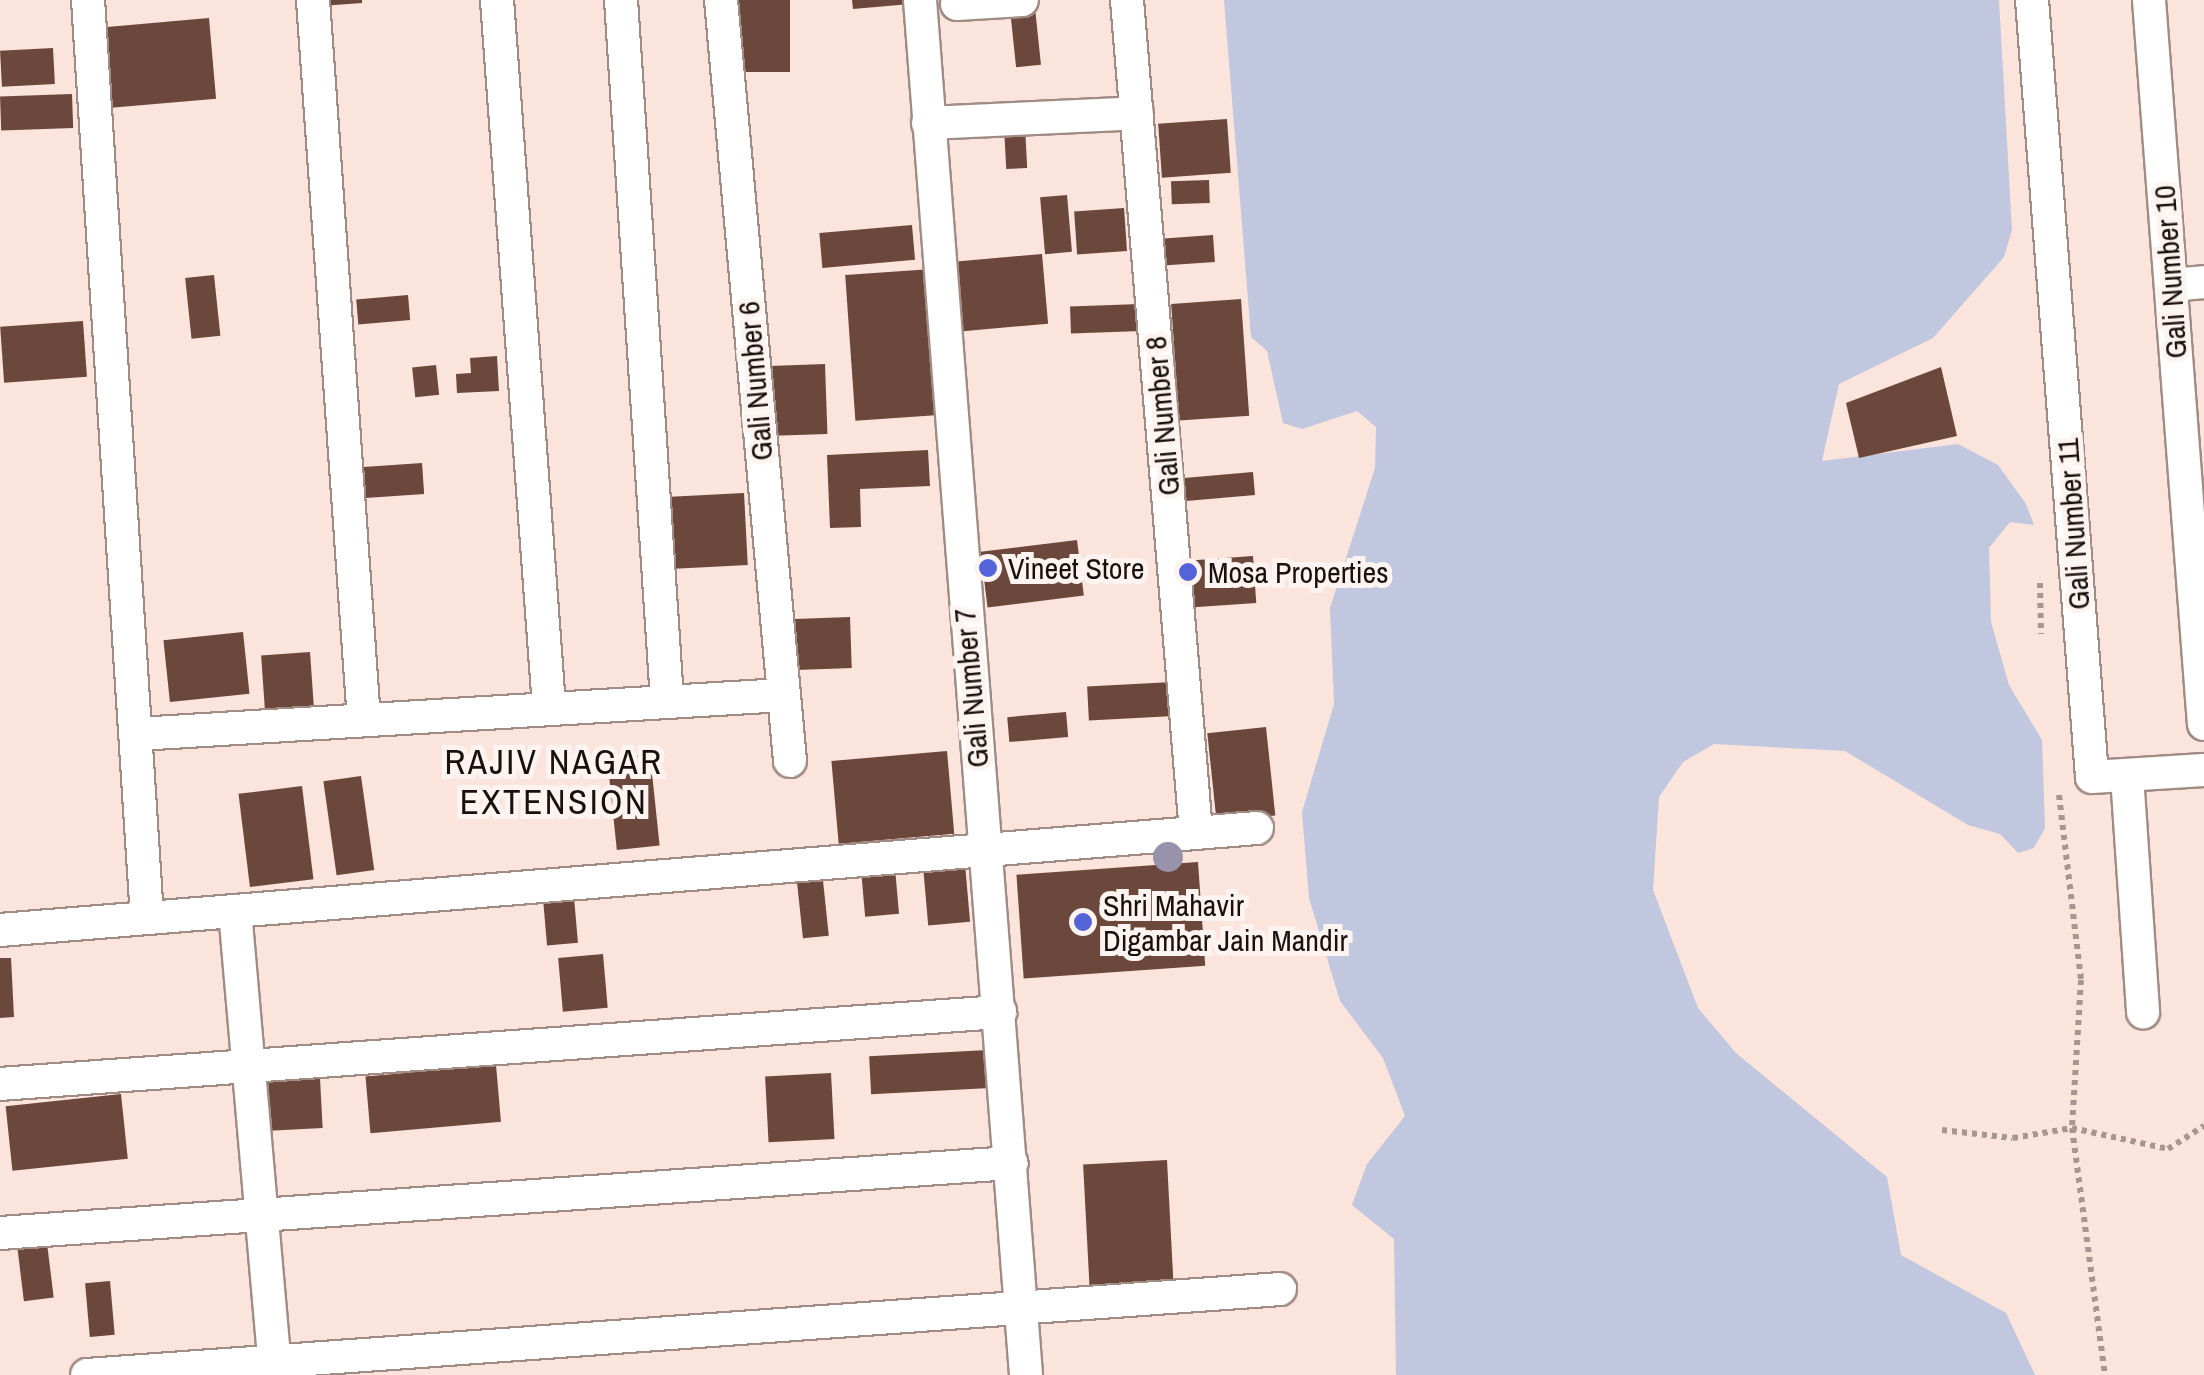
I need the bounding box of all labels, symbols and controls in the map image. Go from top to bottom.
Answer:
street label: Gali Number 10 [2146,184,2194,360]
street label: Gali Number 6 [730,300,780,462]
street label: Gali Number 8 [1137,335,1187,497]
street label: Gali Number 11 [2049,437,2097,611]
place label: Vineet Store [1008,550,1144,586]
place label: Mosa Properties [1208,554,1388,590]
marker: Vineet Store [977,557,999,579]
marker: Mosa Properties [1177,561,1199,583]
street label: Gali Number 7 [946,607,996,769]
district label: RAJIV NAGAR EXTENSION [445,741,663,823]
place label: Shri Mahavir Digambar Jain Mandir [1103,887,1348,958]
marker: Shri Mahavir Digambar Jain Mandir [1072,911,1094,933]

